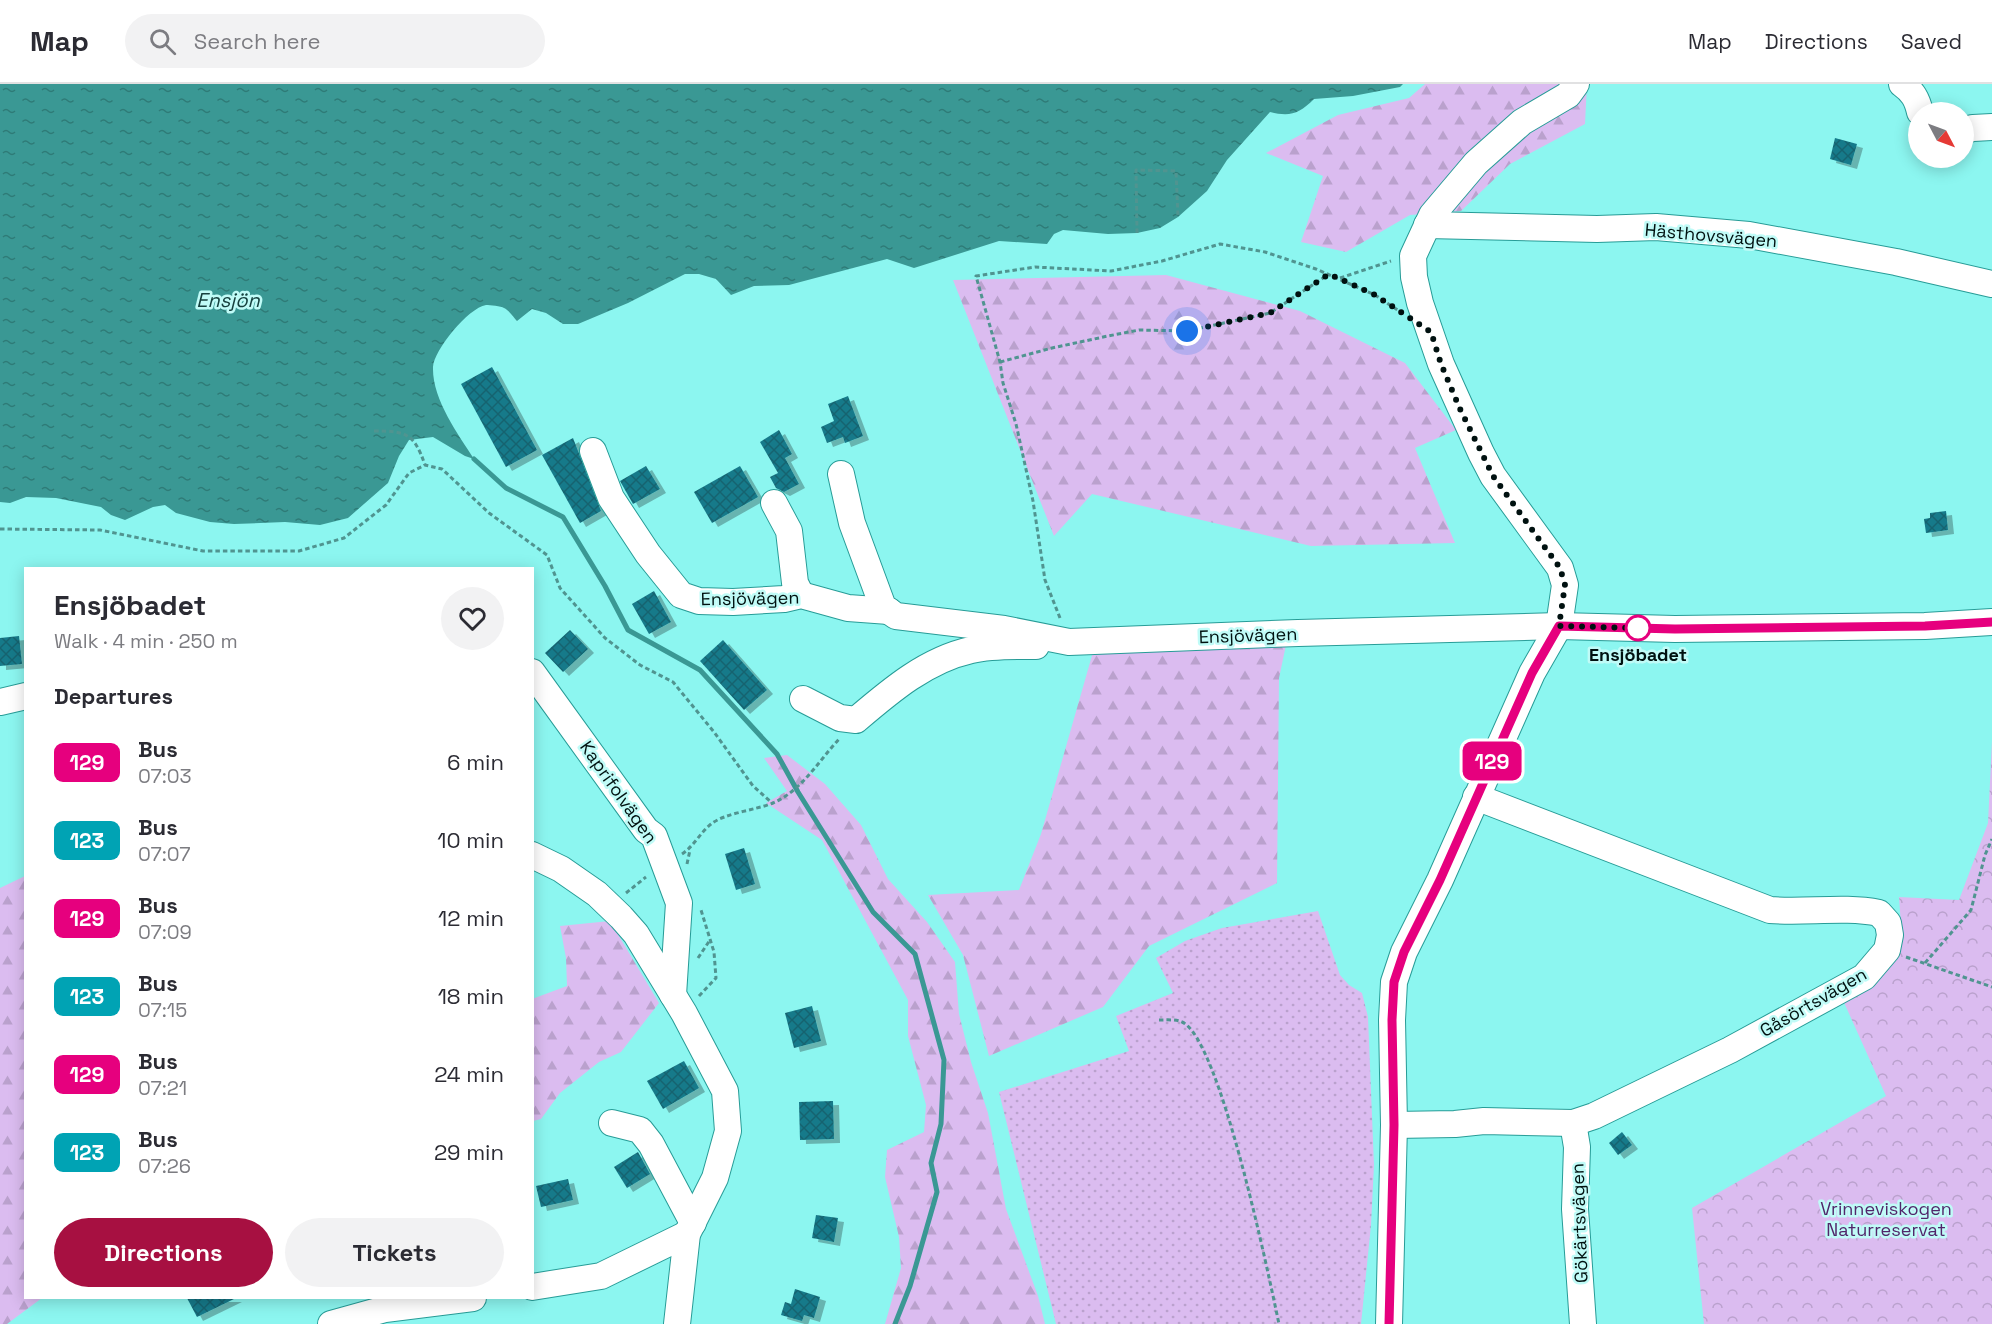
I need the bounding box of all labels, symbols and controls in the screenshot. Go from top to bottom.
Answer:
search box [125,14,545,68]
text: Map [30,23,89,59]
icon: search [146,25,179,58]
text: Search here [194,27,321,55]
text: Map [1688,28,1732,55]
text: Directions [1765,28,1868,55]
text: Saved [1901,28,1962,55]
north arrow [1908,102,1974,168]
map controls [1908,102,1974,168]
street label: Hästhovsvägen [1644,218,1778,252]
water label: Ensjön [196,287,261,313]
your location [1172,316,1202,346]
street label: Ensjövägen [700,586,800,610]
text: Ensjöbadet [54,587,206,623]
button: heart [441,587,504,650]
marker: Ensjöbadet [1625,615,1651,641]
street label: Ensjövägen [1198,622,1298,648]
text: Walk · 4 min · 250 m [54,628,238,654]
place label: Ensjöbadet [1589,643,1687,666]
text: Departures [54,682,173,710]
text: Bus [138,735,178,763]
street label: Kaprifolvägen [575,736,663,848]
line badge: 129 [1458,742,1526,780]
text: 6 min [447,748,504,776]
text: 129 [1475,748,1509,775]
text: 129 [70,749,104,776]
text: 07:03 [138,763,192,789]
text: Bus [138,813,178,841]
text: 10 min [437,826,504,854]
text: 123 [70,827,104,854]
text: 07:07 [138,841,191,867]
text: Bus [138,891,178,919]
text: 12 min [438,904,504,932]
text: 129 [70,905,104,932]
text: 07:09 [138,919,192,945]
street label: Gåsörtsvägen [1755,962,1871,1042]
text: Bus [138,969,178,997]
text: 18 min [438,982,504,1010]
text: 123 [70,983,104,1010]
text: 07:15 [138,997,187,1023]
text: Bus [138,1047,178,1075]
text: 24 min [434,1060,504,1088]
text: 129 [70,1061,104,1088]
text: 07:21 [138,1075,187,1101]
text: Bus [138,1125,178,1153]
text: 29 min [434,1138,504,1166]
text: 123 [70,1139,104,1166]
text: 07:26 [138,1153,191,1179]
street label: Gökärtsvägen [1565,1163,1593,1283]
park label: Vrinneviskogen Naturreservat [1820,1197,1952,1241]
button: Directions [54,1218,273,1287]
button: Tickets [285,1218,504,1287]

